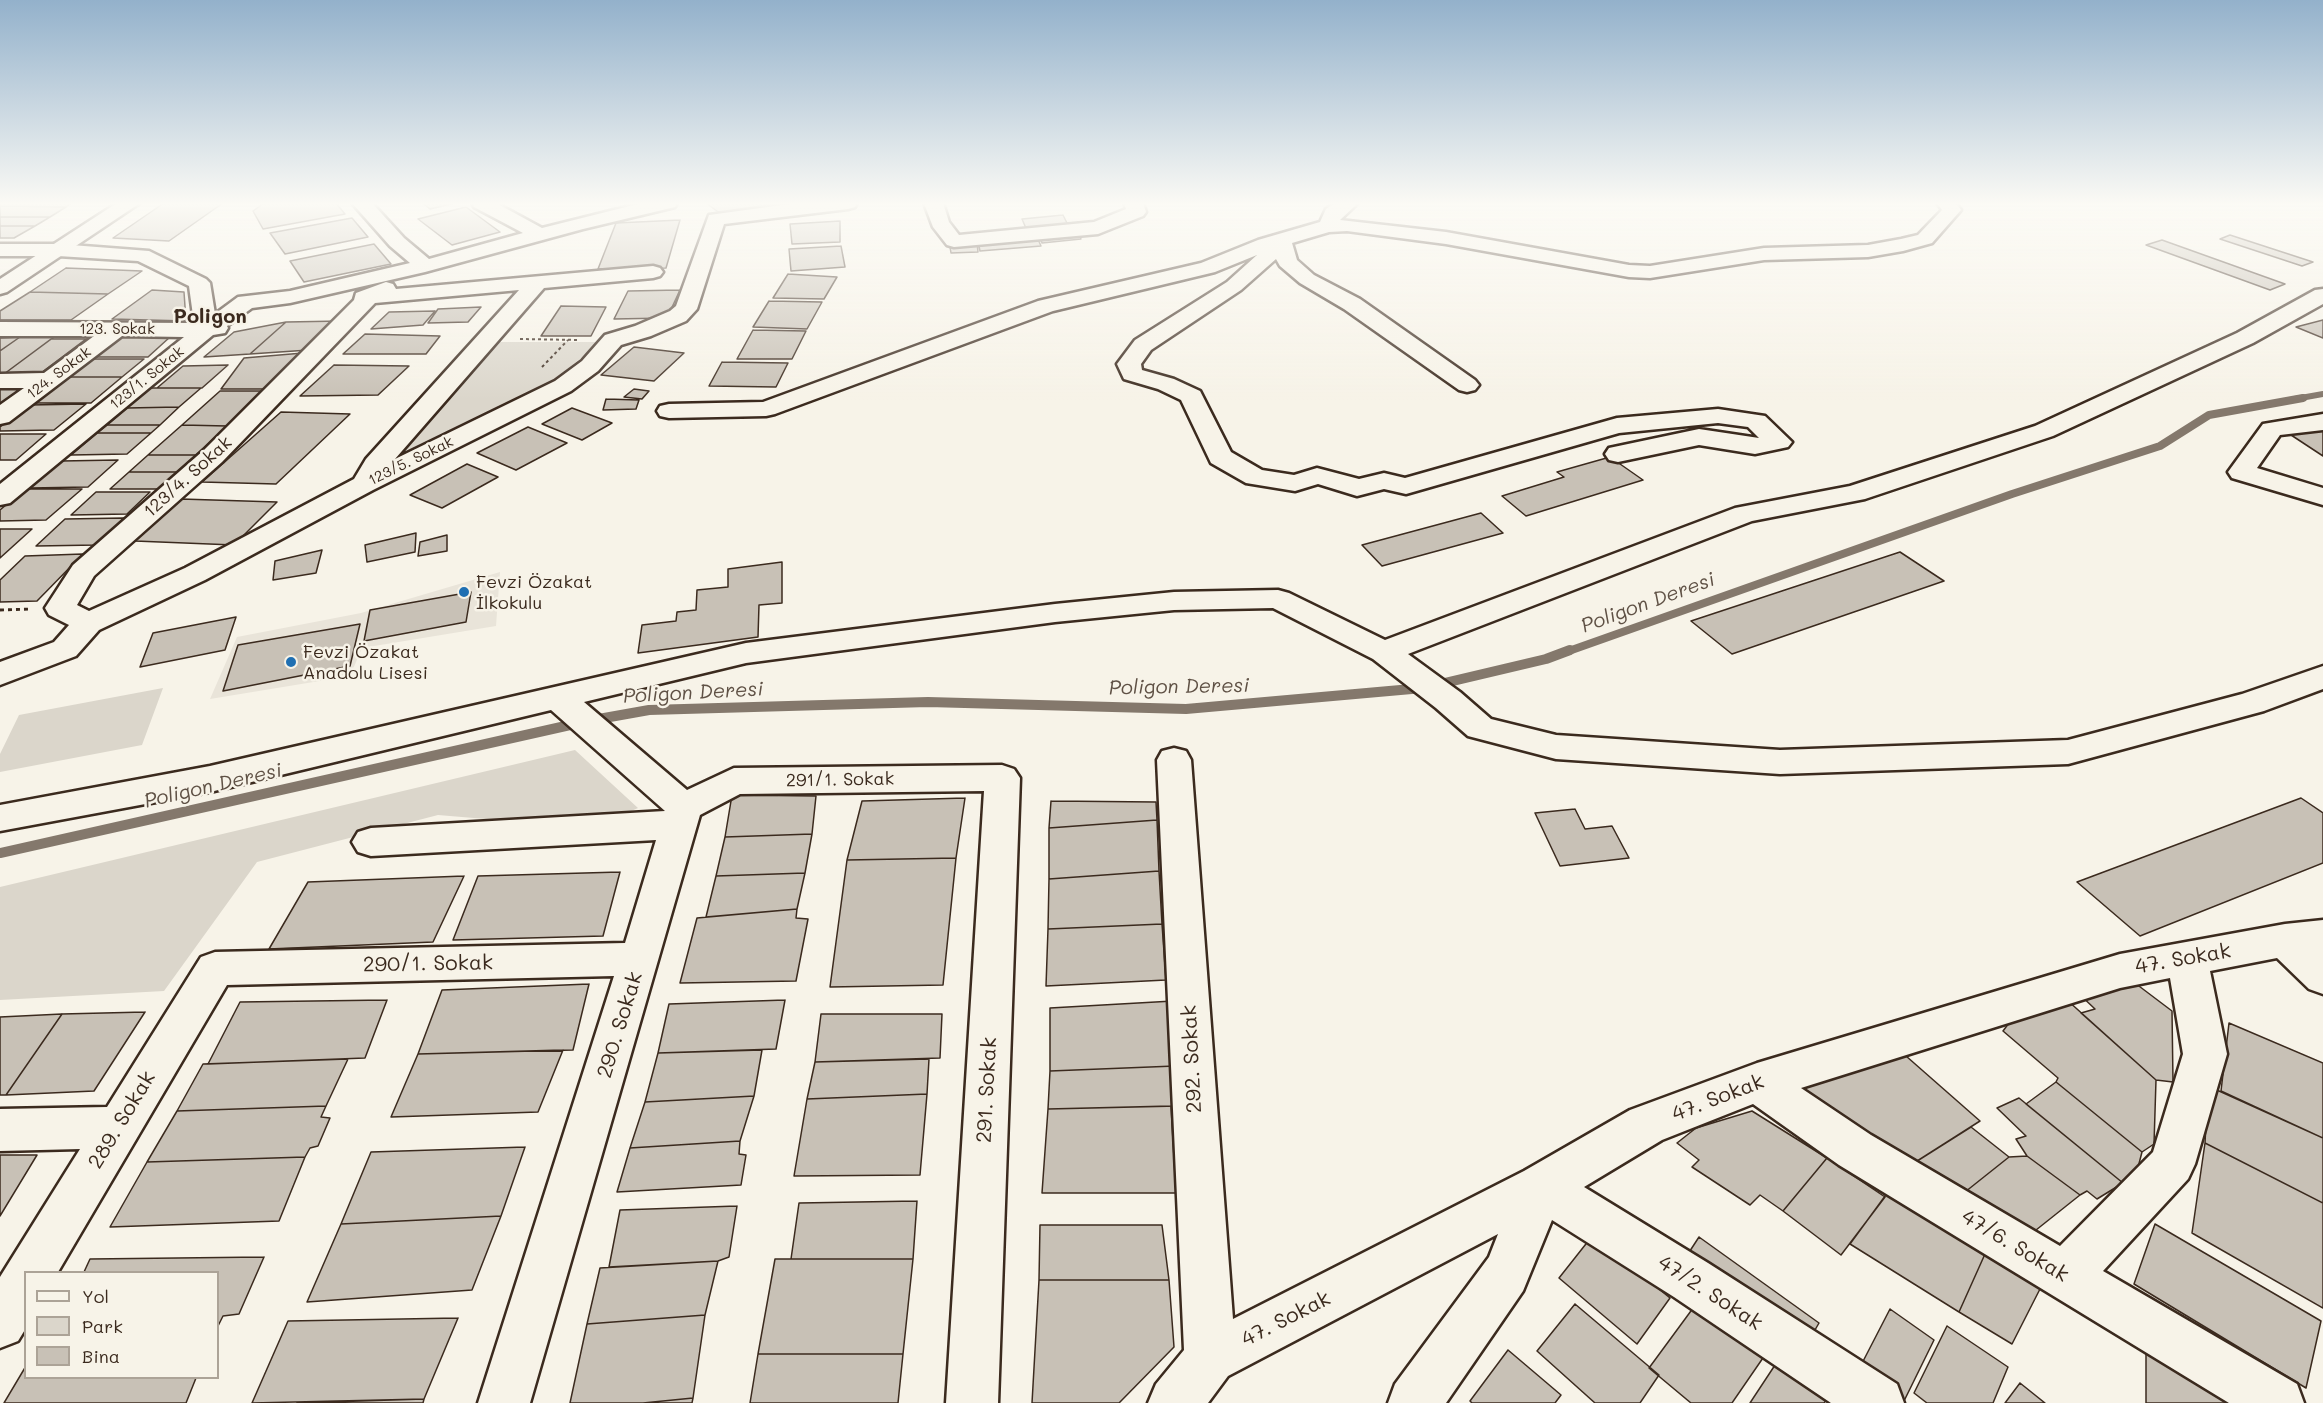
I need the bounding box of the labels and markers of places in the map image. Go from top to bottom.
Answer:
place label: Fevzi Özakat İlkokulu [476,571,592,614]
marker: Fevzi Özakat İlkokulu [457,585,471,599]
place label: Fevzi Özakat Anadolu Lisesi [303,641,428,684]
marker: Fevzi Özakat Anadolu Lisesi [284,655,298,669]

